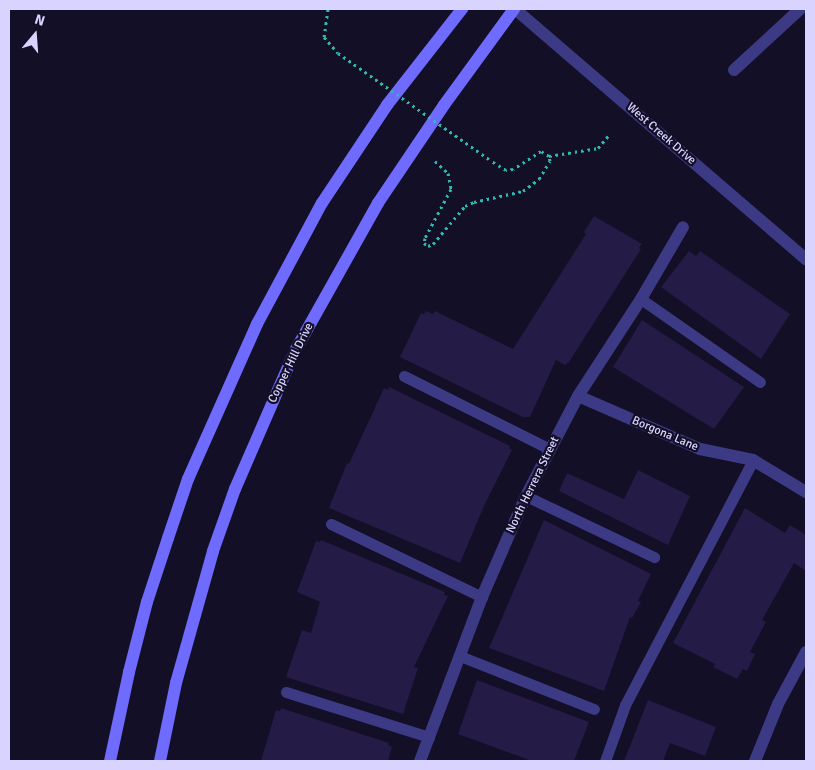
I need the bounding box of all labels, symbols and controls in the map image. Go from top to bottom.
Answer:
north arrow [10,10,60,60]
text: N [33,11,47,30]
street label: West Creek Drive [624,100,698,168]
street label: Copper Hill Drive [265,321,317,405]
street label: Borgona Lane [630,414,700,454]
street label: North Herrera Street [503,434,563,536]

